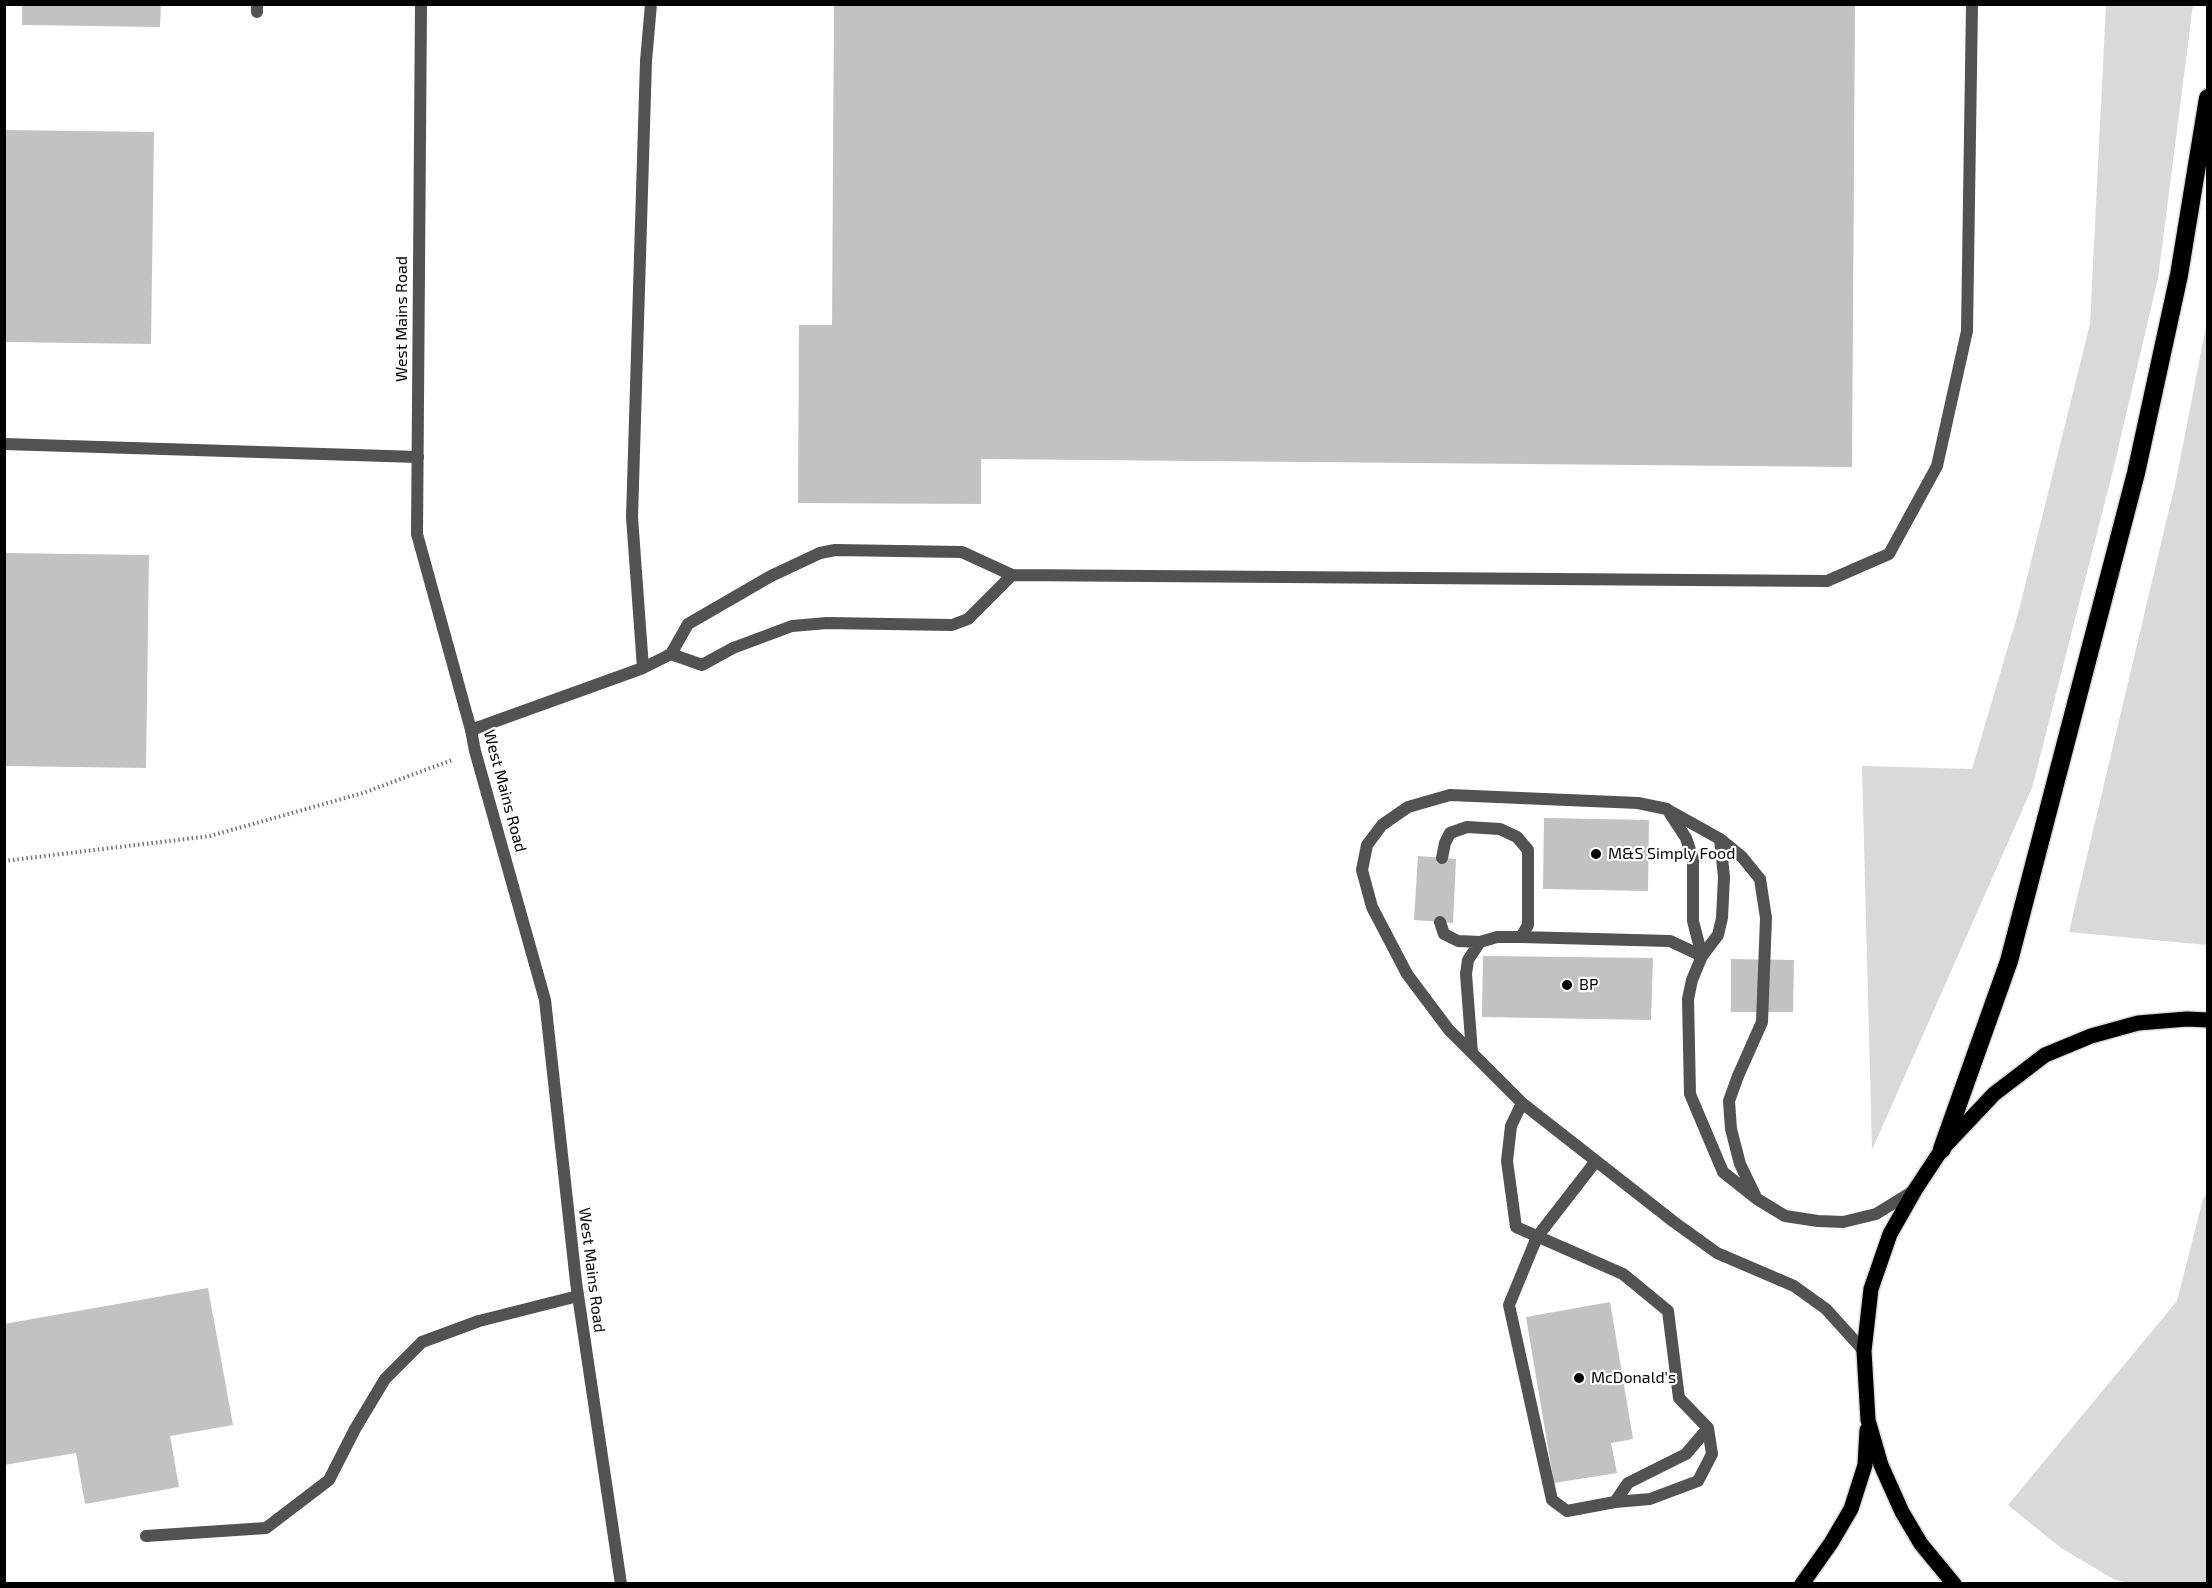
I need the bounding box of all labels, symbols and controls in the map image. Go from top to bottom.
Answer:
street label: West Mains Road [392,256,412,382]
street label: West Mains Road [479,728,531,854]
place label: M&S Simply Food [1608,844,1735,864]
marker: M&S Simply Food [1589,847,1603,861]
place label: BP [1579,975,1598,995]
marker: BP [1560,978,1574,992]
street label: West Mains Road [575,1206,609,1334]
place label: McDonald's [1591,1368,1676,1388]
marker: McDonald's [1572,1371,1586,1385]

